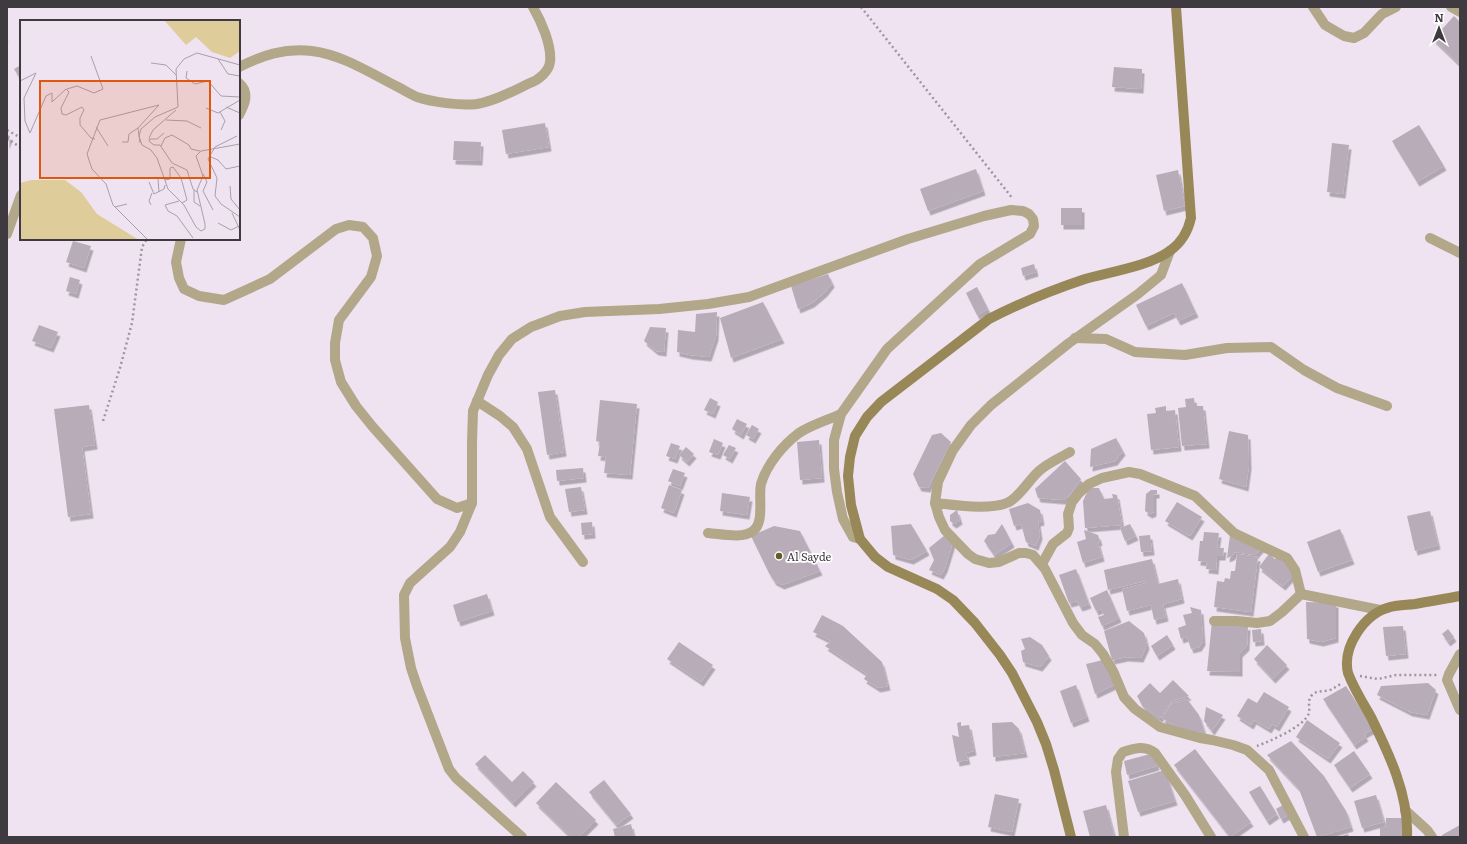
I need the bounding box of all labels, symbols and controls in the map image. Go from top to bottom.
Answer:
north arrow [1419,8,1459,48]
text: N [1434,9,1444,25]
inset map [20,20,240,240]
place label: Al Sayde [787,548,831,564]
marker: Al Sayde [774,551,784,561]

